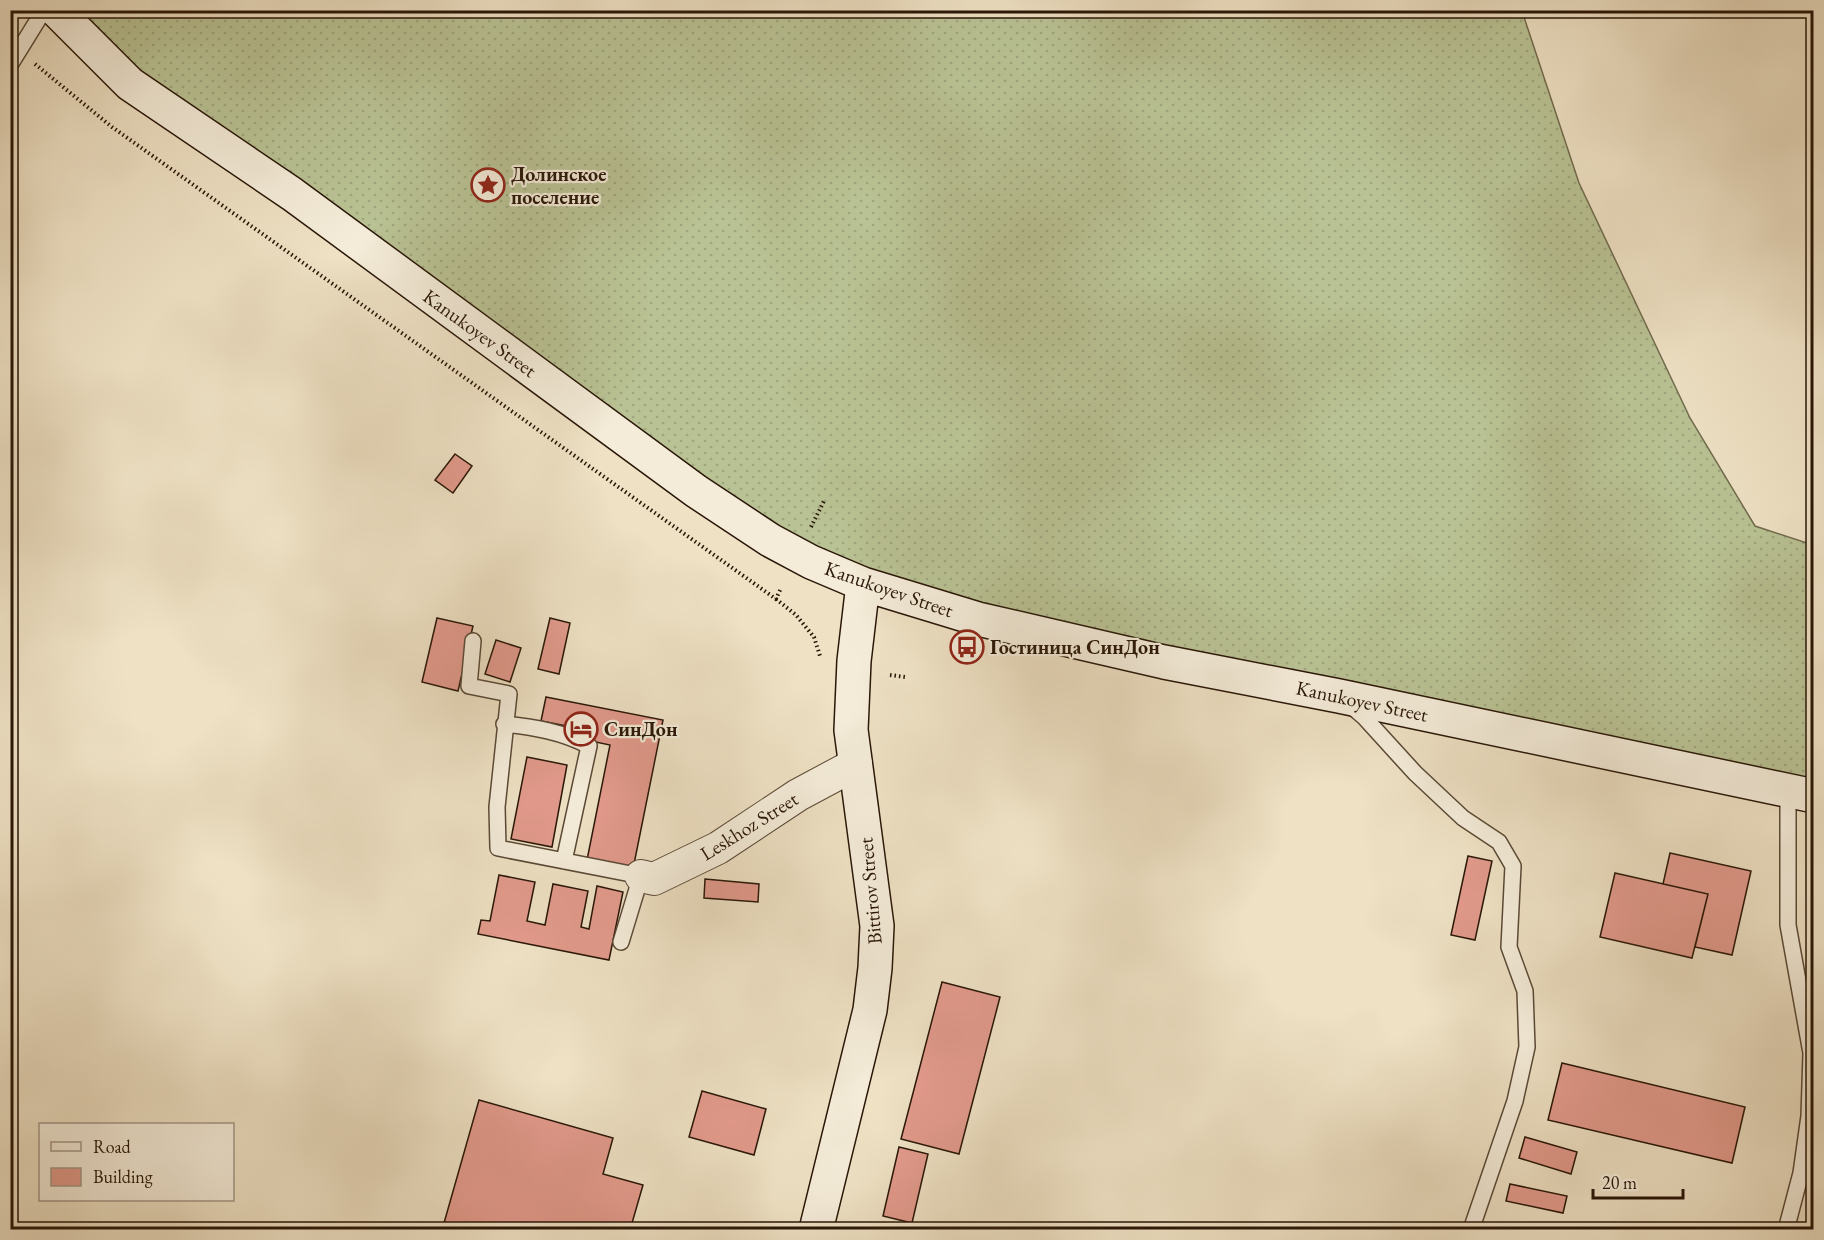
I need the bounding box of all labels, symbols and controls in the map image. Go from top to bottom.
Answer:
place label: Долинское поселение [511,161,607,210]
place icon: Долинское поселение [470,167,506,203]
street label: Kanukoyev Street [418,283,543,383]
street label: Kanukoyev Street [821,555,957,623]
bus stop icon: Гостиница СинДон [949,629,985,665]
place label: Гостиница СинДон [990,634,1160,660]
street label: Kanukoyev Street [1294,674,1431,728]
hotel icon: СинДон [563,711,599,747]
place label: СинДон [604,716,678,742]
street label: Leskhoz Street [695,785,803,866]
street label: Bittirov Street [852,836,888,945]
legend [39,1123,234,1201]
text: Road [93,1135,132,1158]
scale bar [1593,1162,1683,1200]
text: Building [93,1165,153,1188]
text: 20 m [1602,1171,1637,1194]

